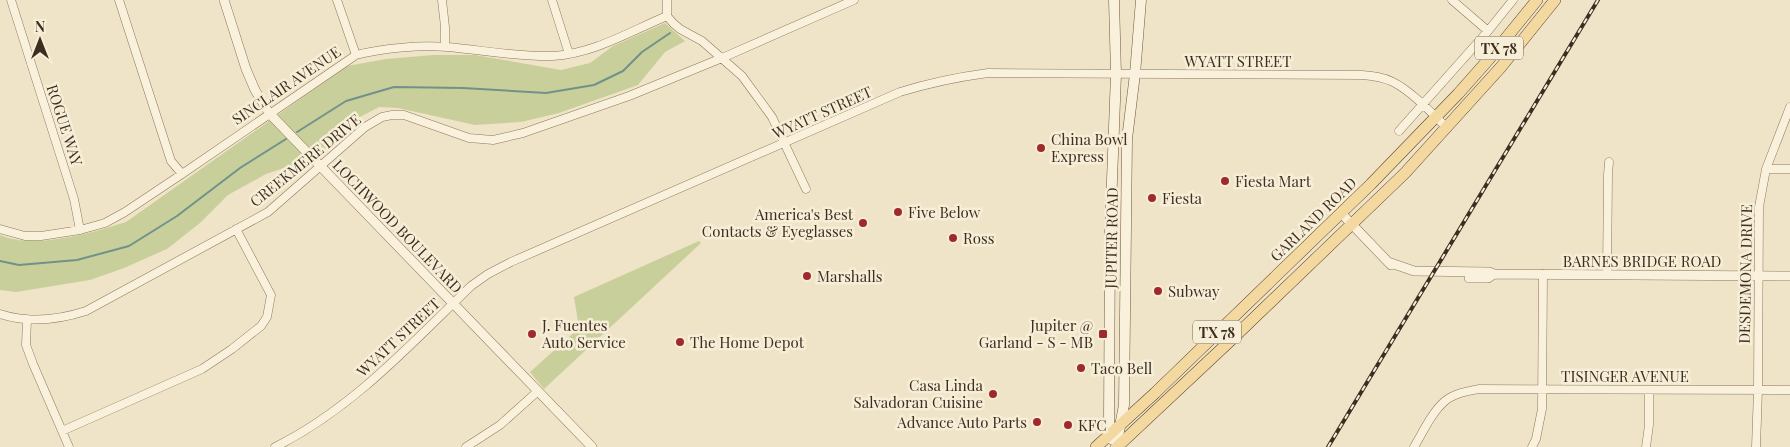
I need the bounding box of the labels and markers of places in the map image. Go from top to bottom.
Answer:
place label: China Bowl Express [1051,129,1127,166]
marker: China Bowl Express [1035,142,1047,154]
place label: Fiesta Mart [1235,171,1312,191]
marker: Fiesta Mart [1219,175,1231,187]
place label: Fiesta [1162,188,1203,208]
marker: Fiesta [1146,192,1158,204]
place label: Five Below [908,202,981,222]
place label: America's Best Contacts & Eyeglasses [702,204,854,241]
marker: Five Below [892,206,904,218]
marker: America's Best Contacts & Eyeglasses [857,217,869,229]
place label: Ross [963,228,994,248]
marker: Ross [947,232,959,244]
place label: Marshalls [817,266,882,286]
marker: Marshalls [801,270,813,282]
place label: Subway [1168,281,1220,301]
marker: Subway [1152,285,1164,297]
place label: J. Fuentes Auto Service [541,315,626,352]
place label: Jupiter @ Garland - S - MB [979,315,1093,352]
marker: J. Fuentes Auto Service [526,328,538,340]
marker: Jupiter @ Garland - S - MB [1097,328,1109,340]
place label: The Home Depot [690,332,805,352]
marker: The Home Depot [674,336,686,348]
place label: Taco Bell [1091,358,1152,378]
marker: Taco Bell [1075,362,1087,374]
place label: Casa Linda Salvadoran Cuisine [854,375,984,412]
marker: Casa Linda Salvadoran Cuisine [987,388,999,400]
place label: Advance Auto Parts [896,412,1027,432]
place label: KFC [1078,415,1107,435]
marker: Advance Auto Parts [1031,416,1043,428]
marker: KFC [1062,419,1074,431]

